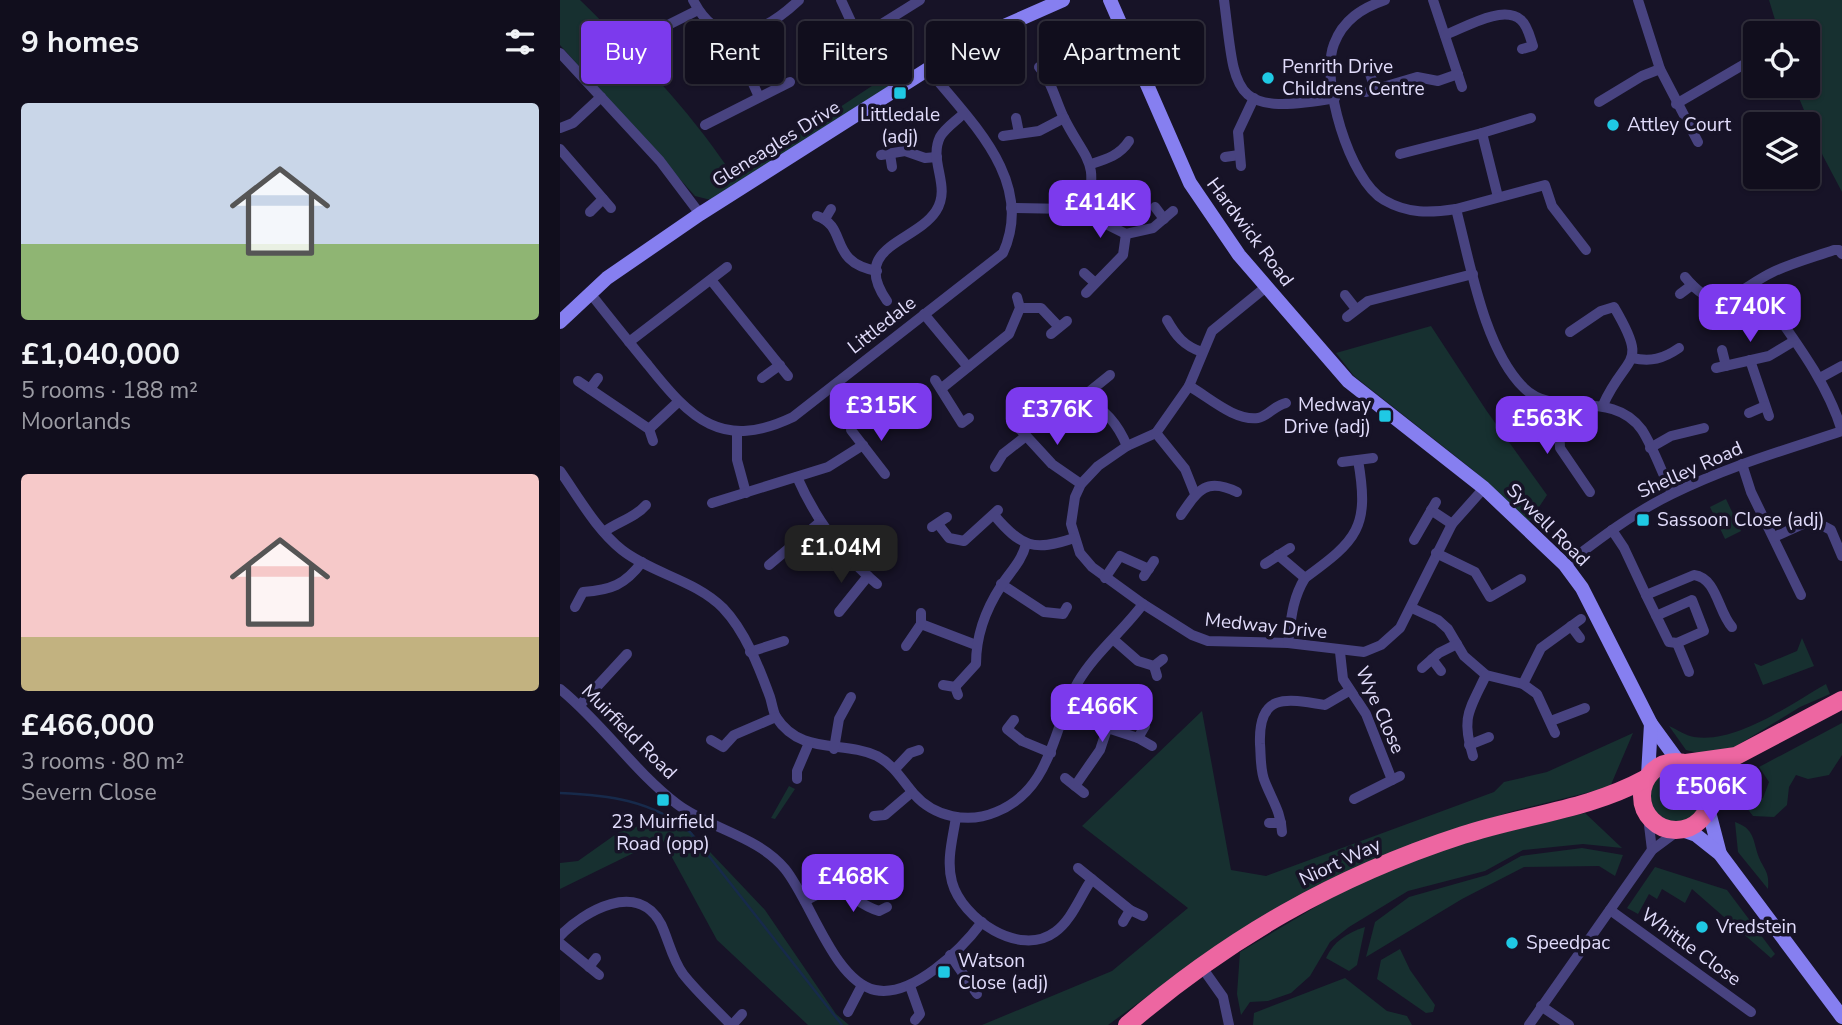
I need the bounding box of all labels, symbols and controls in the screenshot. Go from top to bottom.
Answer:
chip: Buy [581,21,671,84]
chip: Rent [685,21,784,84]
chip: Filters [798,21,912,84]
chip: New [926,21,1025,84]
chip: Apartment [1039,21,1204,84]
map controls [1743,21,1820,189]
button: locate [1743,21,1820,98]
text: 9 homes [21,22,139,63]
icon: filters [501,23,539,61]
place label: Penrith Drive Childrens Centre [1282,54,1425,102]
marker: Penrith Drive Childrens Centre [1260,70,1276,86]
marker: Littledale (adj) [892,85,908,101]
street label: Gleneagles Drive [707,94,845,194]
place label: Littledale (adj) [860,102,940,150]
place label: Attley Court [1627,112,1731,138]
button: layers [1743,112,1820,189]
marker: Attley Court [1605,117,1621,133]
icon: home [217,148,343,274]
street label: Hardwick Road [1200,172,1300,292]
pin: £414K [1051,180,1149,240]
text: £414K [1065,187,1135,218]
pin: £740K [1701,284,1799,344]
street label: Littledale [842,290,922,360]
text: £740K [1715,291,1785,322]
text: £1,040,000 [21,334,180,375]
text: 5 rooms · 188 m² [21,375,198,406]
pin: £315K [832,384,930,443]
pin: £376K [1008,388,1106,447]
text: £315K [846,390,916,421]
place label: Medway Drive (adj) [1283,392,1371,440]
text: £376K [1022,394,1092,425]
pin: £563K [1498,396,1596,456]
text: £563K [1512,403,1582,434]
text: Moorlands [21,406,131,437]
marker: Medway Drive (adj) [1377,408,1393,424]
street label: Shelley Road [1633,435,1747,505]
street label: Sywell Road [1501,478,1595,572]
place label: Sassoon Close (adj) [1657,507,1825,533]
marker: Sassoon Close (adj) [1635,512,1651,528]
icon: home [217,519,343,645]
pin: £1.04M [784,526,898,585]
text: £1.04M [801,532,881,563]
street label: Medway Drive [1204,607,1328,645]
street label: Wye Close [1349,662,1411,758]
street label: Muirfield Road [576,679,682,785]
pin: £466K [1053,684,1151,744]
text: £466K [1067,691,1137,722]
text: £466,000 [21,705,154,746]
text: 3 rooms · 80 m² [21,746,184,777]
pin: £506K [1662,764,1760,824]
text: £506K [1676,771,1746,802]
text: Severn Close [21,777,157,808]
marker: 23 Muirfield Road (opp) [655,792,671,808]
place label: 23 Muirfield Road (opp) [611,809,715,857]
street label: Niort Way [1295,832,1385,892]
pin: £468K [804,855,902,914]
text: £468K [818,861,888,892]
street label: Whittle Close [1636,902,1746,992]
place label: Vredstein [1715,914,1797,940]
marker: Vredstein [1694,919,1710,935]
place label: Speedpac [1526,930,1610,956]
marker: Speedpac [1504,935,1520,951]
place label: Watson Close (adj) [958,948,1049,996]
marker: Watson Close (adj) [936,964,952,980]

